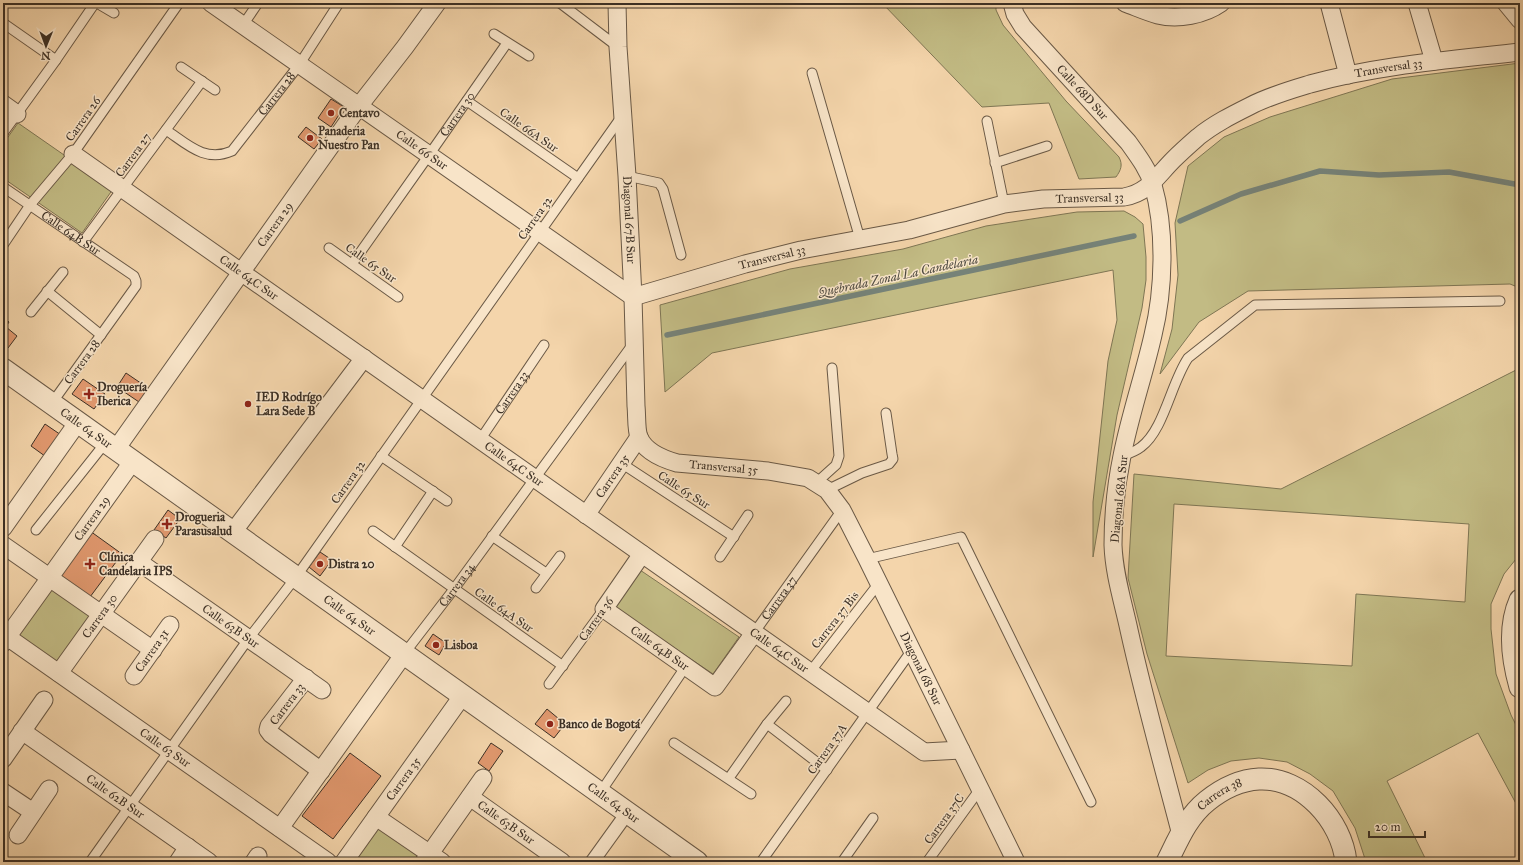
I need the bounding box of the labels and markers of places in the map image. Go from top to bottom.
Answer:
place label: Centavo [339,106,380,120]
marker: Centavo [326,108,336,118]
place label: Panaderia Nuestro Pan [318,124,380,152]
marker: Panaderia Nuestro Pan [305,133,315,143]
place label: Droguería Iberica [97,380,148,408]
marker: Droguería Iberica [84,389,94,399]
place label: IED Rodrígo Lara Sede B [256,390,322,418]
marker: IED Rodrígo Lara Sede B [243,399,253,409]
place label: Drogueria Parasusalud [175,510,233,538]
marker: Drogueria Parasusalud [162,519,172,529]
place label: Clínica Candelaria IPS [99,550,173,578]
place label: Distra 20 [328,557,374,571]
marker: Clínica Candelaria IPS [84,558,96,570]
marker: Distra 20 [315,559,325,569]
place label: Lisboa [444,638,479,652]
marker: Lisboa [431,640,441,650]
place label: Banco de Bogotá [558,717,641,732]
marker: Banco de Bogotá [545,719,555,729]

